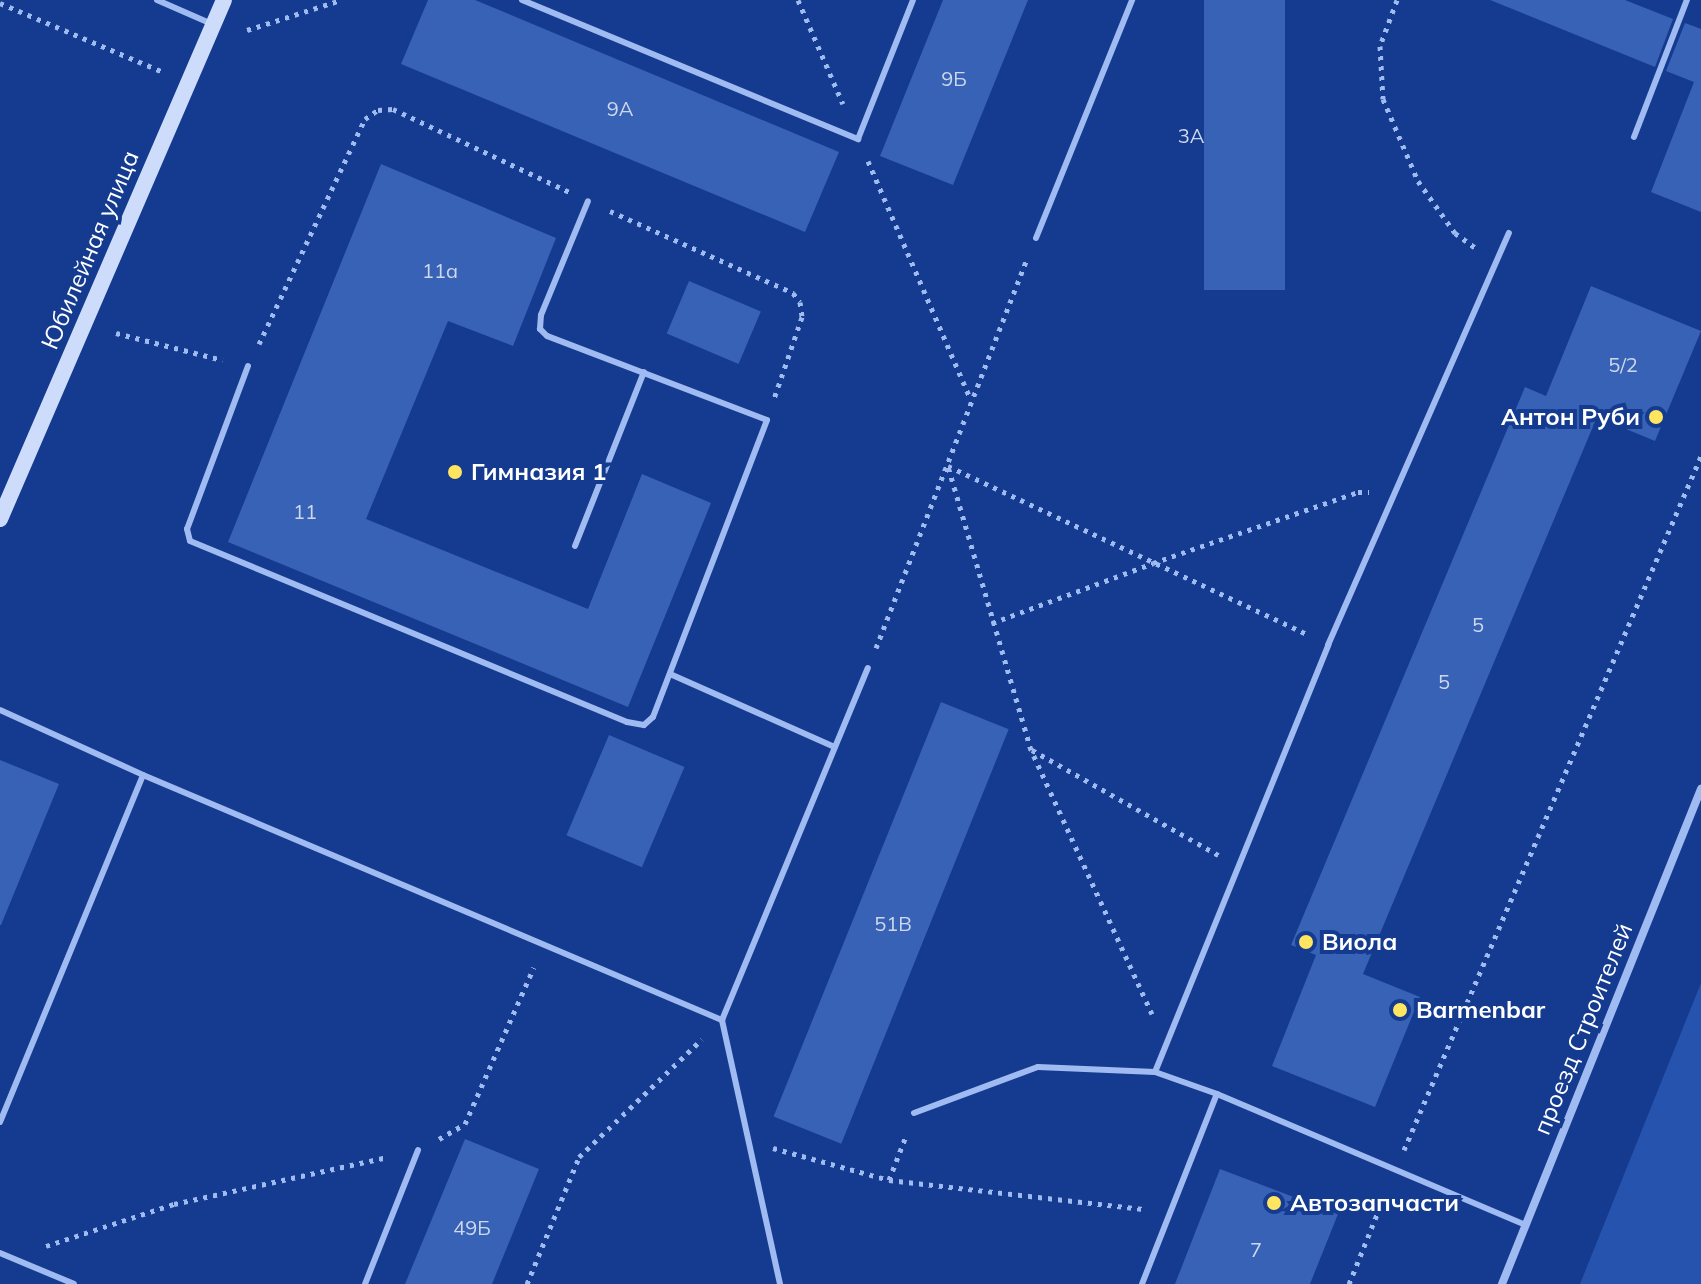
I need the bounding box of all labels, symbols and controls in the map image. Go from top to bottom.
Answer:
house number: 9Б [941,66,967,90]
house number: 9А [607,96,633,120]
house number: 3А [1178,123,1204,147]
street label: Юбилейная улица [35,146,145,354]
house number: 11a [422,258,458,282]
house number: 5/2 [1608,352,1638,376]
place label: Антон Руби [1501,403,1640,431]
marker: Антон Руби [1647,408,1665,426]
place label: Гимназия 1 [471,458,607,486]
marker: Гимназия 1 [446,463,464,481]
house number: 11 [293,499,317,523]
house number: 5 [1472,612,1484,636]
house number: 5 [1438,669,1450,693]
house number: 51В [874,911,912,935]
street label: проезд Строителей [1527,919,1639,1139]
place label: Виола [1322,928,1397,956]
marker: Виола [1297,933,1315,951]
place label: Barmenbar [1416,996,1545,1024]
marker: Barmenbar [1391,1001,1409,1019]
place label: Автозапчасти [1290,1189,1459,1217]
marker: Автозапчасти [1265,1194,1283,1212]
house number: 49Б [453,1215,491,1239]
house number: 7 [1250,1237,1262,1261]

